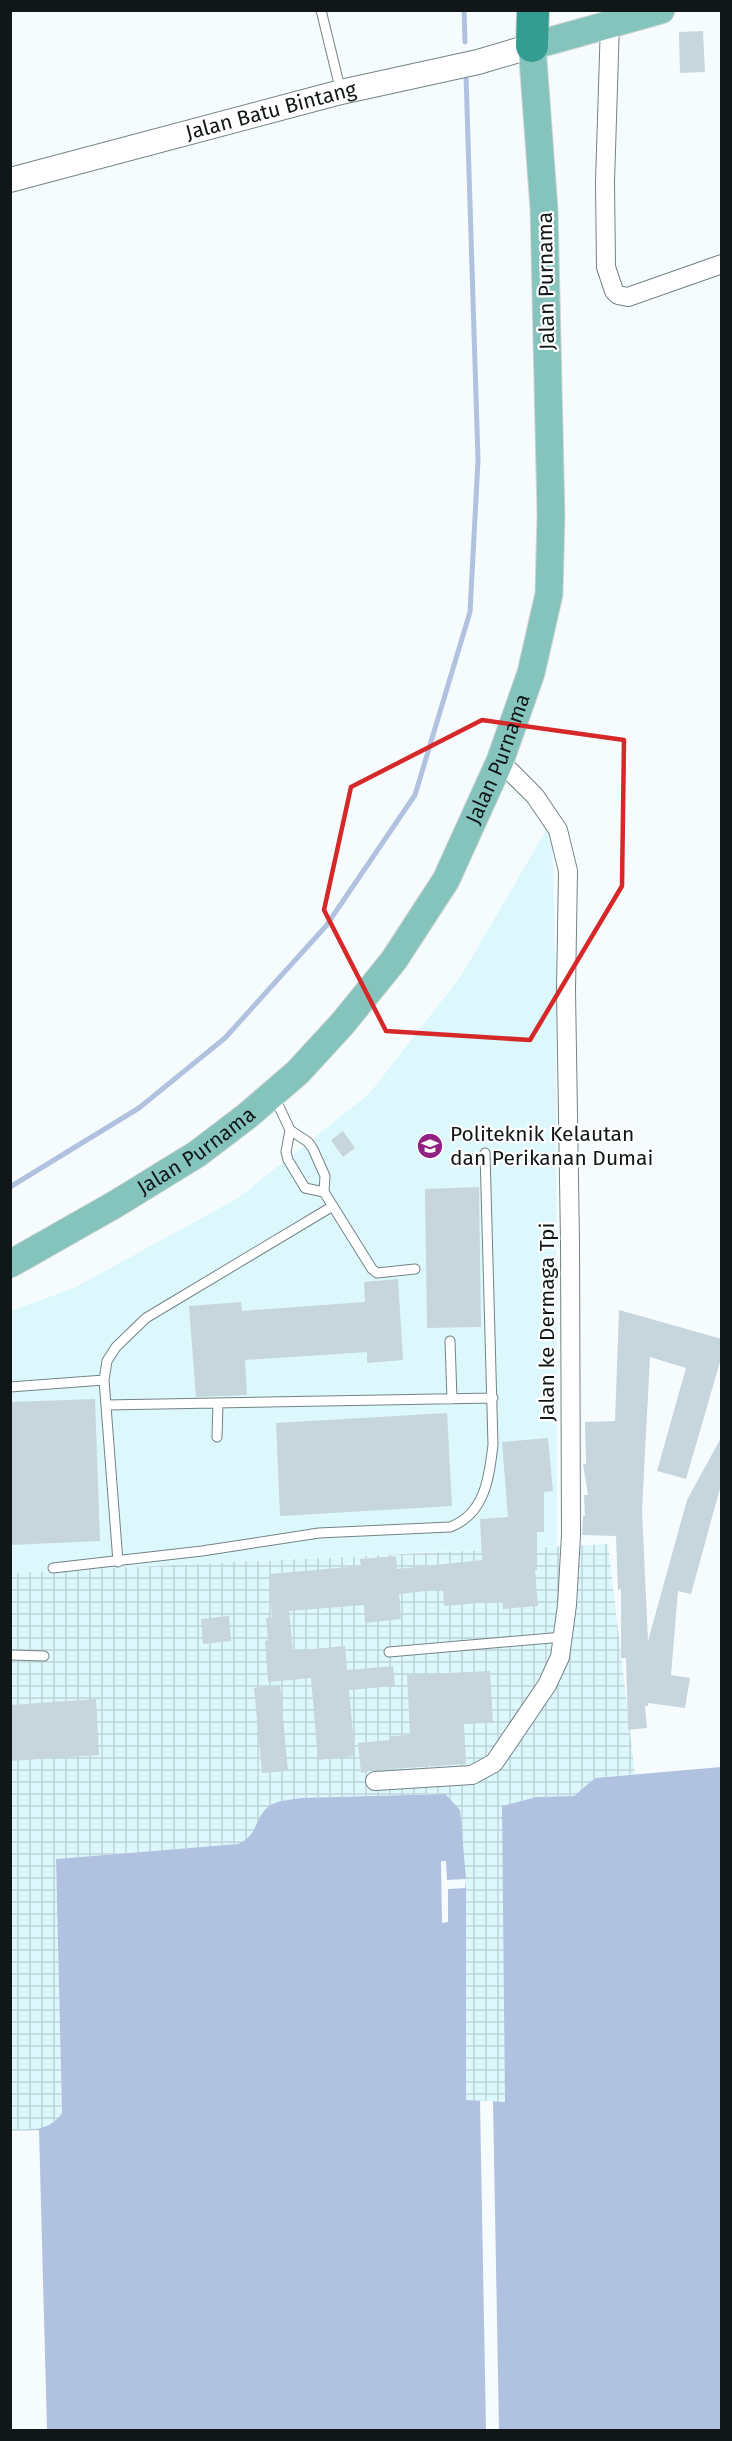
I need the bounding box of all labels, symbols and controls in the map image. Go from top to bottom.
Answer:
street label: Jalan Batu Bintang [183,76,359,146]
street label: Jalan Purnama [532,212,560,350]
street label: Jalan Purnama [460,690,536,828]
street label: Jalan Purnama [132,1101,261,1201]
place label: Politeknik Kelautan dan Perikanan Dumai [450,1121,653,1171]
school or university icon: Politeknik Kelautan dan Perikanan Dumai [415,1131,445,1161]
street label: Jalan ke Dermaga Tpi [534,1223,560,1421]

